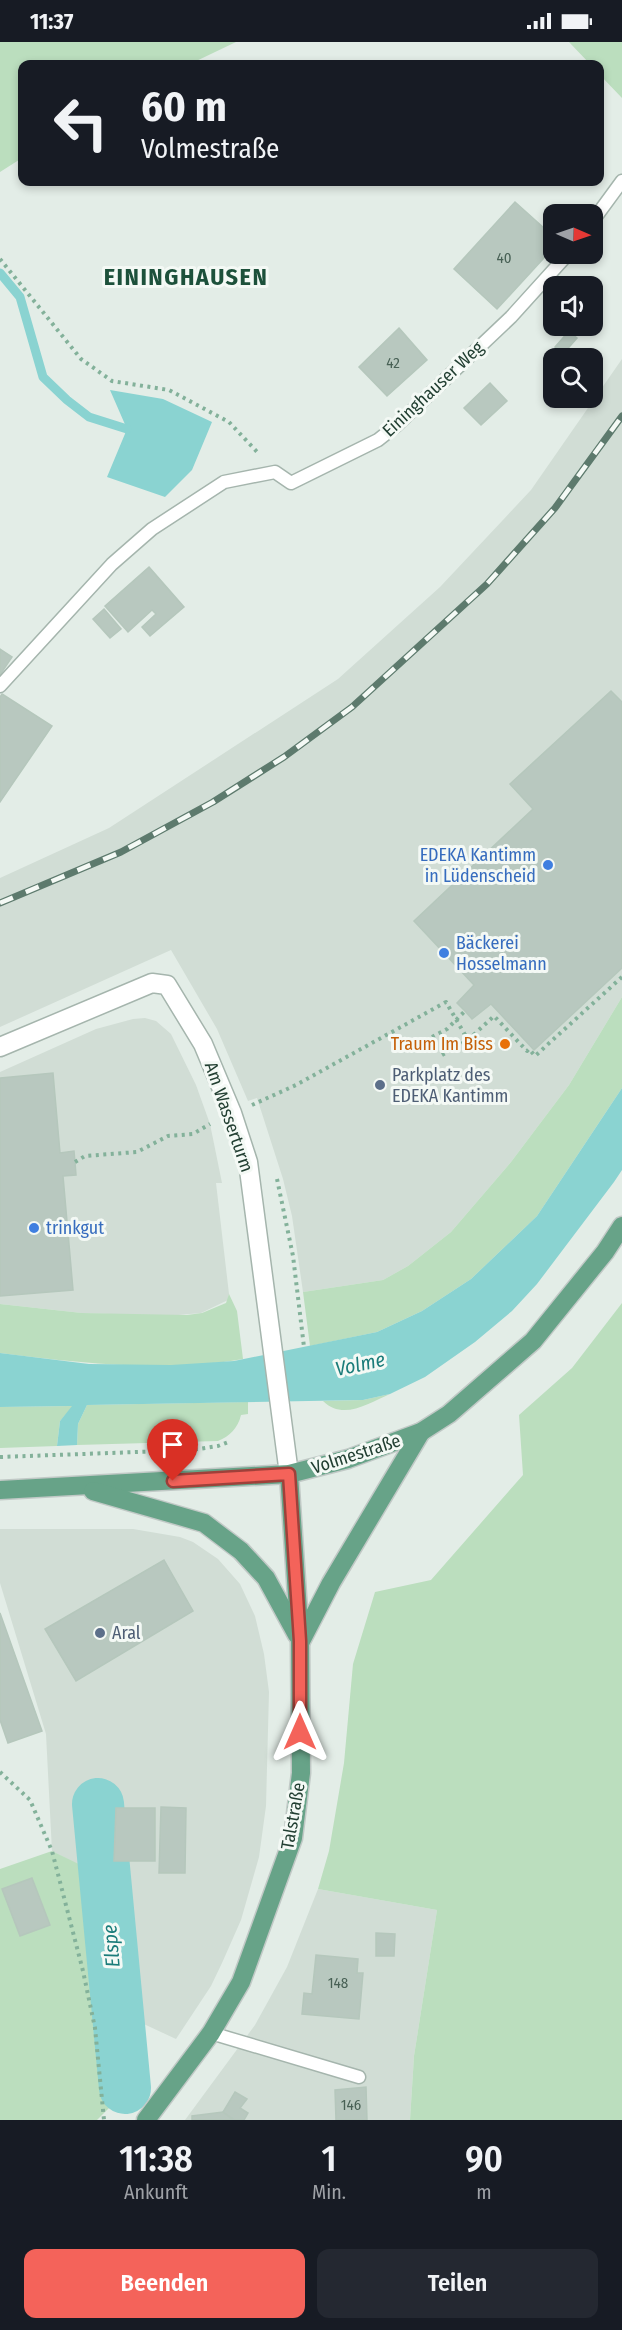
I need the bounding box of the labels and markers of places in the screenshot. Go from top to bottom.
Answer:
place label: EDEKA Kantimm in Lüdenscheid [420,844,536,887]
marker: EDEKA Kantimm in Lüdenscheid [541,858,555,872]
place label: Bäckerei Hosselmann [456,932,547,975]
marker: Bäckerei Hosselmann [437,946,451,960]
place label: Traum Im Biss [391,1033,493,1055]
marker: Traum Im Biss [498,1037,512,1051]
place label: Parkplatz des EDEKA Kantimm [392,1064,508,1107]
marker: Parkplatz des EDEKA Kantimm [373,1078,387,1092]
place label: trinkgut [46,1217,104,1239]
marker: trinkgut [27,1221,41,1235]
pin [147,1419,198,1481]
place label: Aral [112,1622,141,1644]
marker: Aral [93,1626,107,1640]

